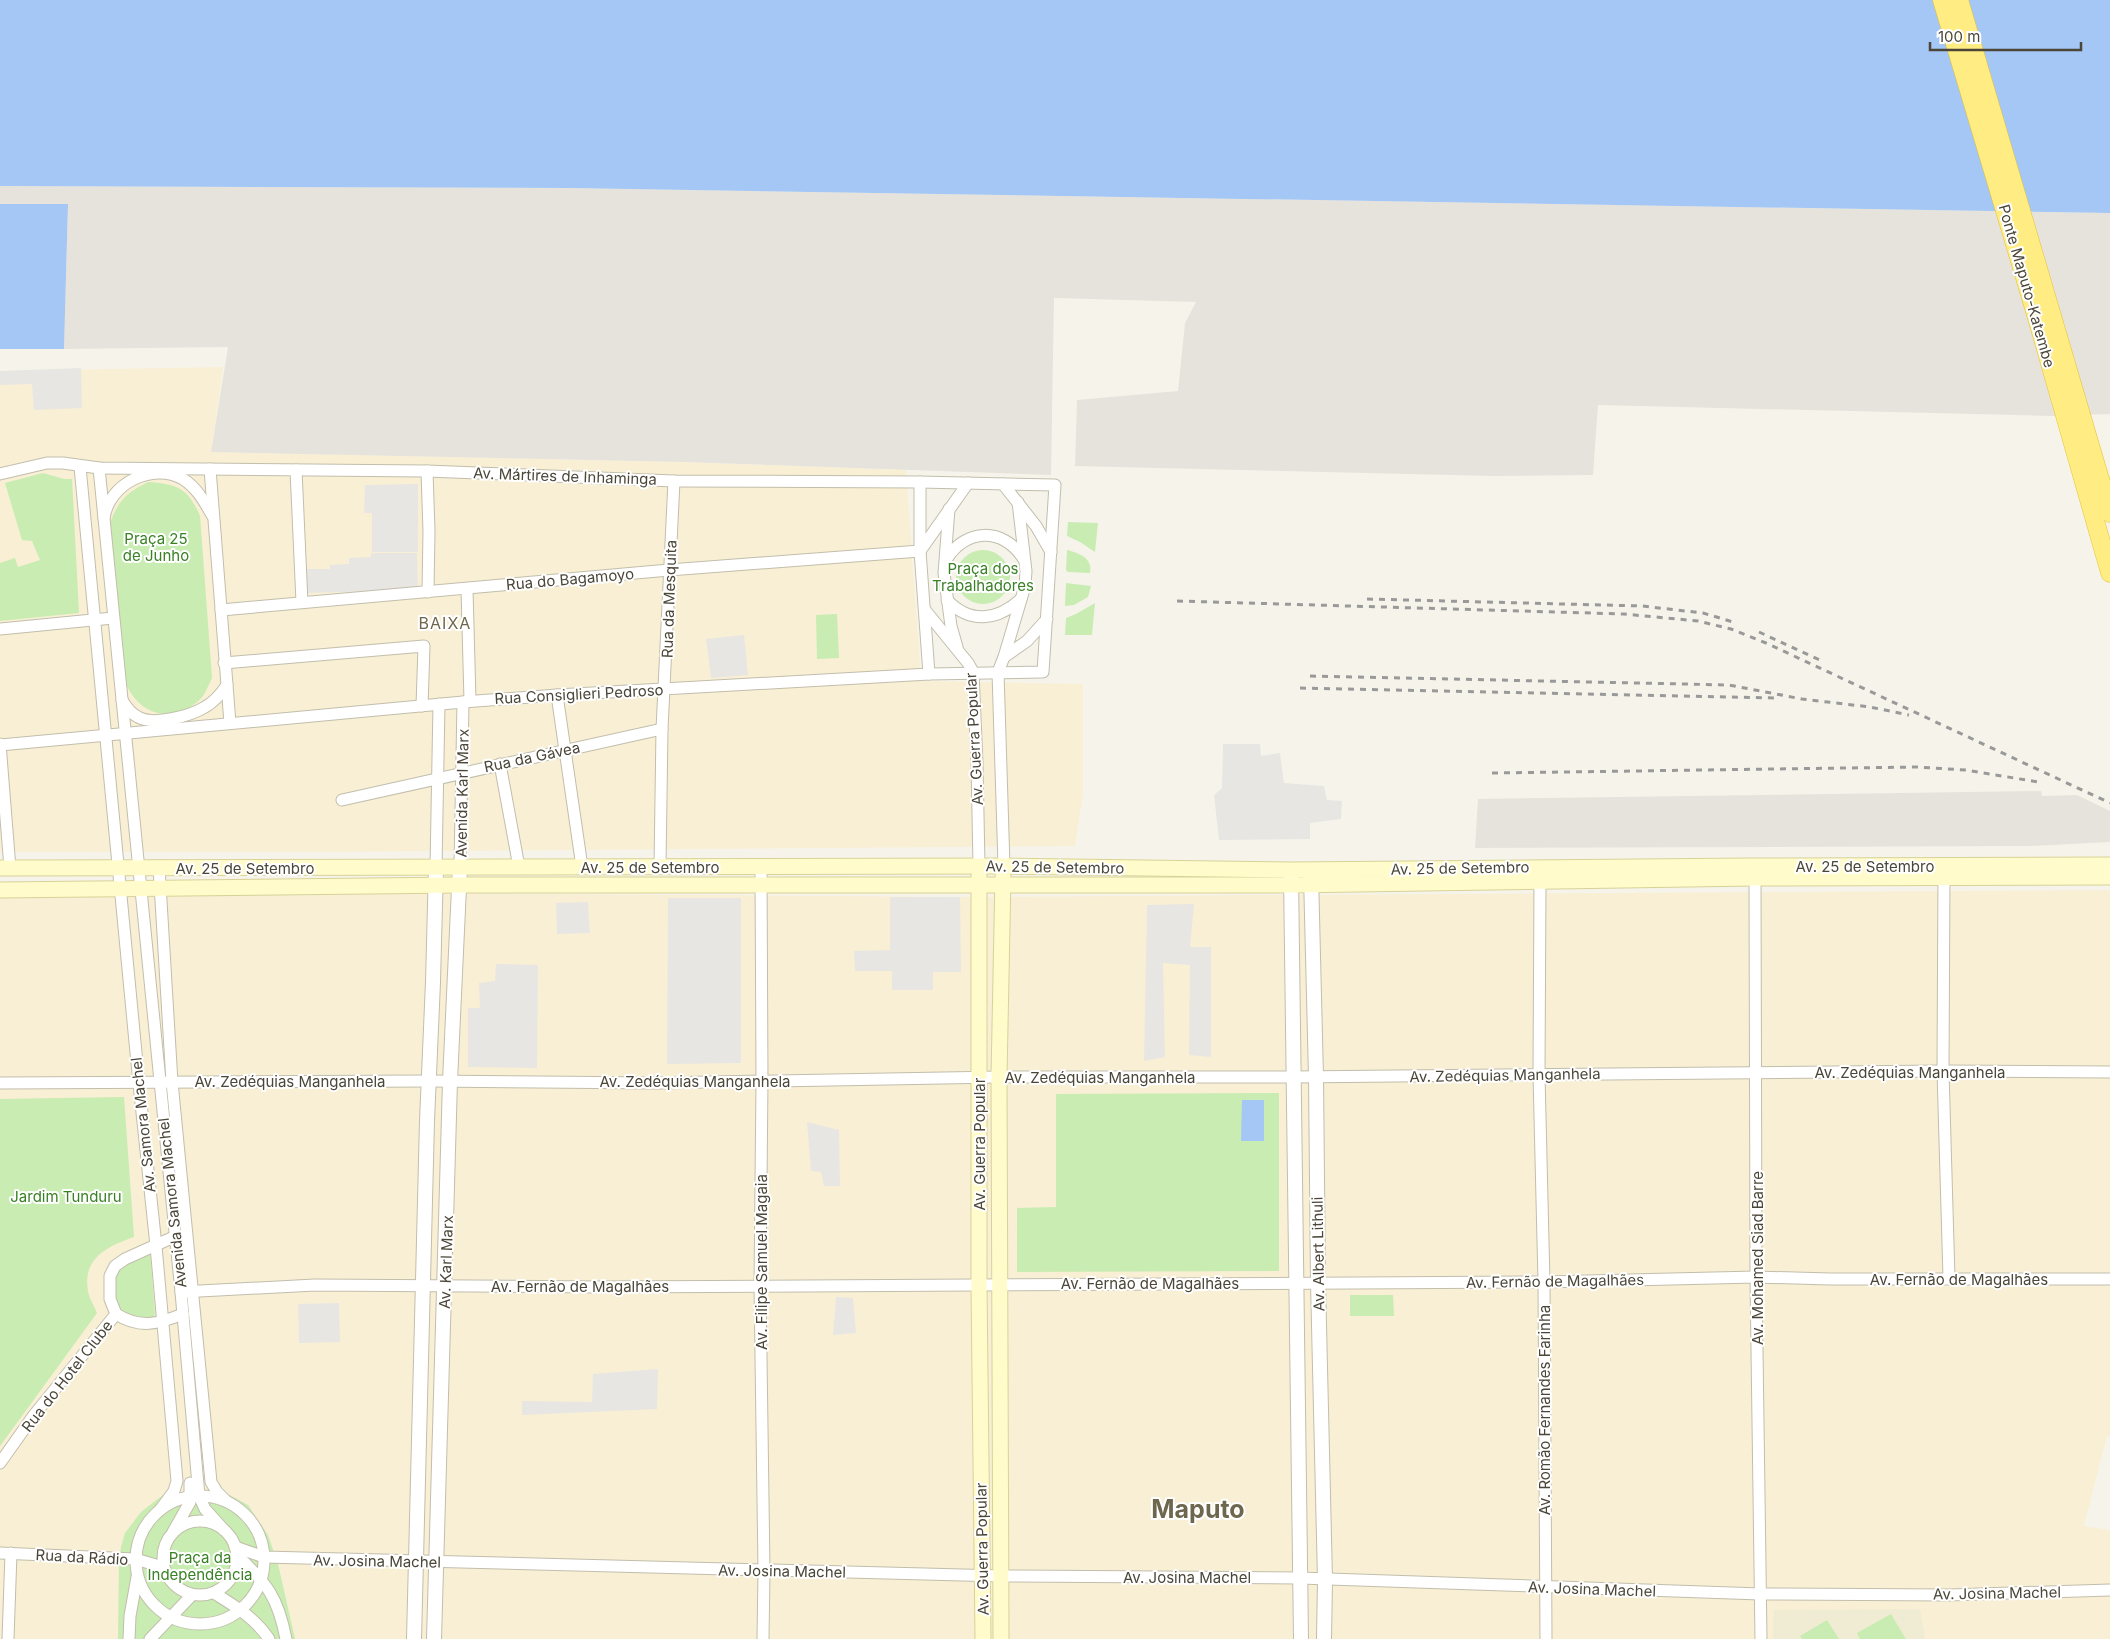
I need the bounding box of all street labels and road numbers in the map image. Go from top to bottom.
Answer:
street label: Ponte Maputo-Katembe [1995,202,2059,370]
street label: Av. Mártires de Inhaminga [473,463,657,489]
street label: Rua da Mesquita [657,540,681,658]
street label: Rua do Bagamoyo [505,564,635,594]
street label: Av. Guerra Popular [961,672,987,806]
street label: Rua Consiglieri Pedroso [494,680,664,708]
street label: Avenida Karl Marx [451,728,473,858]
street label: Rua da Gávea [482,738,582,776]
street label: Av. 25 de Setembro [985,856,1125,878]
street label: Av. 25 de Setembro [1390,857,1530,879]
street label: Av. 25 de Setembro [1796,857,1934,876]
street label: Av. 25 de Setembro [581,858,719,877]
street label: Av. 25 de Setembro [176,859,314,878]
street label: Av. Samora Machel [126,1056,160,1194]
street label: Av. Zedéquias Manganhela [1815,1063,2006,1082]
street label: Av. Zedéquias Manganhela [1409,1064,1601,1086]
street label: Av. Zedéquias Manganhela [1005,1068,1196,1087]
street label: Av. Zedéquias Manganhela [195,1072,386,1091]
street label: Av. Zedéquias Manganhela [600,1072,791,1091]
street label: Av. Guerra Popular [970,1077,989,1210]
street label: Avenida Samora Machel [154,1117,190,1289]
street label: Av. Mohamed Siad Barre [1748,1171,1767,1345]
street label: Av. Filipe Samuel Magaia [752,1174,771,1350]
street label: Av. Albert Lithuli [1308,1197,1328,1311]
street label: Av. Karl Marx [435,1215,457,1309]
street label: Av. Fernão de Magalhães [1466,1270,1644,1292]
street label: Av. Fernão de Magalhães [1870,1270,2048,1289]
street label: Av. Fernão de Magalhães [1061,1274,1239,1293]
street label: Av. Fernão de Magalhães [491,1277,669,1296]
street label: Av. Romão Fernandes Farinha [1535,1305,1554,1515]
street label: Rua do Hotel Clube [18,1316,116,1436]
street label: Av. Guerra Popular [971,1482,993,1616]
street label: Rua da Rádio [35,1545,129,1569]
street label: Av. Josina Machel [313,1550,441,1572]
street label: Av. Josina Machel [718,1560,846,1582]
street label: Av. Josina Machel [1123,1568,1251,1587]
street label: Av. Josina Machel [1528,1577,1656,1601]
street label: Av. Josina Machel [1933,1582,2061,1604]

